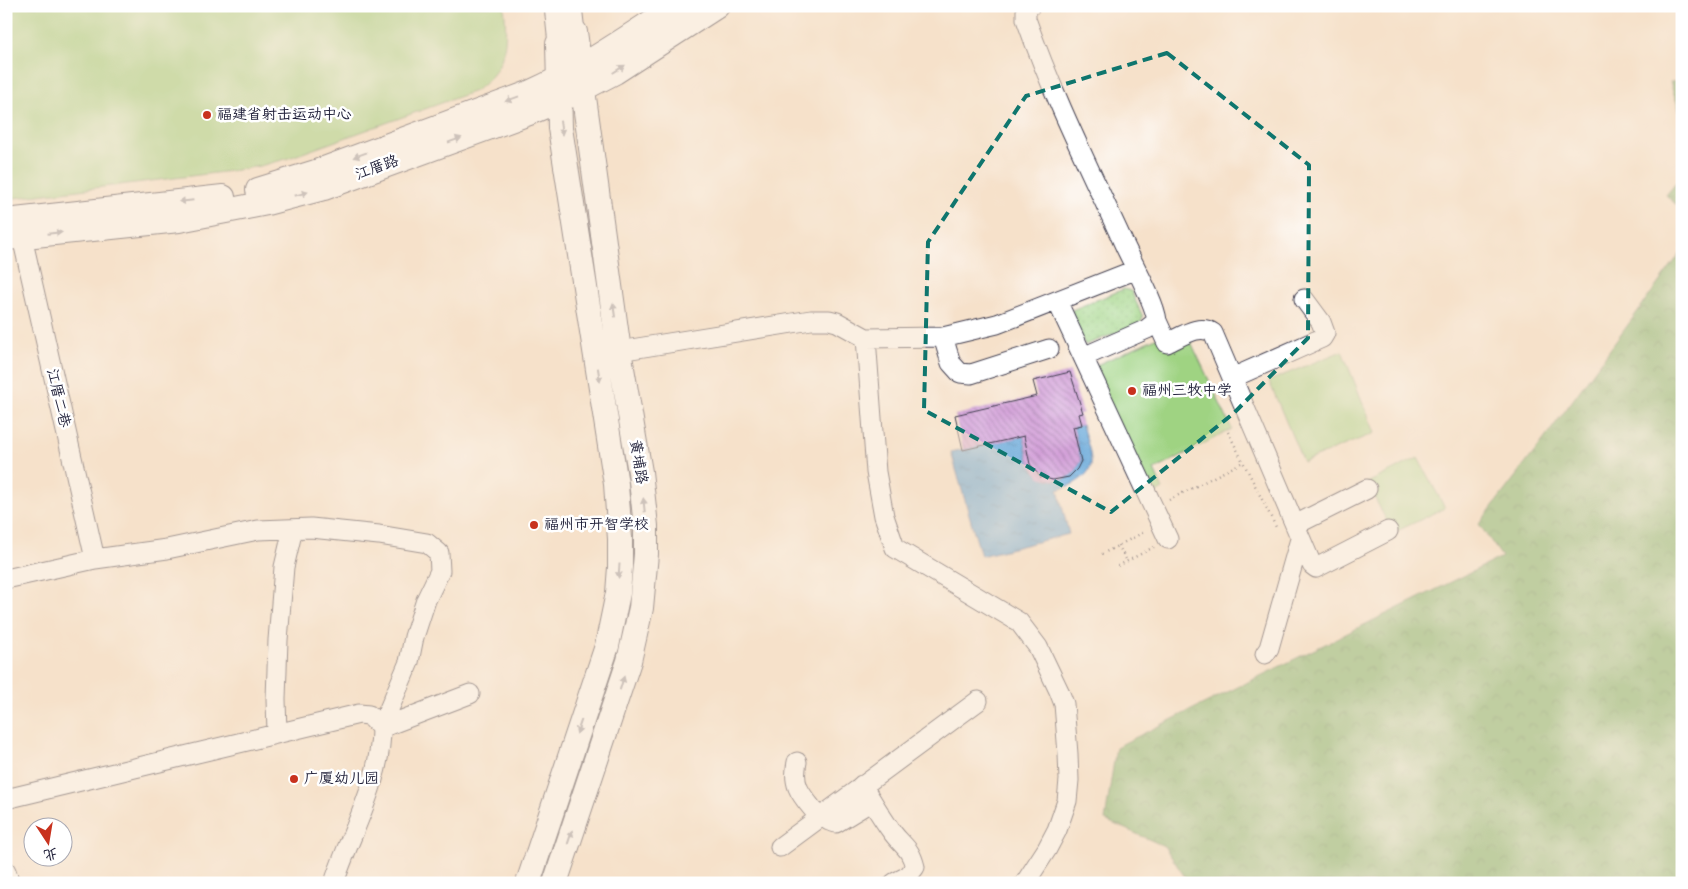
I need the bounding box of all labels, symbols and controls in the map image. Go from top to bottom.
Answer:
one-way arrow [613,64,626,74]
one-way arrow [504,95,519,103]
place label: 福建省射击运动中心 [217,103,352,127]
marker: 福建省射击运动中心 [201,109,213,121]
one-way arrow [557,120,565,136]
one-way arrow [447,136,462,143]
street label: 江厝路 [352,149,402,187]
one-way arrow [352,152,367,159]
one-way arrow [294,190,309,198]
one-way arrow [178,197,194,205]
one-way arrow [47,229,63,237]
one-way arrow [609,302,617,318]
street label: 江厝二巷 [40,366,76,430]
one-way arrow [596,367,604,383]
place label: 福州三牧中学 [1142,379,1232,403]
marker: 福州三牧中学 [1126,385,1138,397]
street label: 黄埔路 [623,438,653,486]
one-way arrow [640,497,648,513]
place label: 福州市开智学校 [544,513,649,537]
marker: 福州市开智学校 [528,519,540,531]
one-way arrow [615,563,623,579]
one-way arrow [619,675,626,690]
one-way arrow [575,720,583,735]
place label: 广厦幼儿园 [304,767,379,791]
marker: 广厦幼儿园 [288,773,300,785]
north arrow [22,816,72,866]
one-way arrow [567,829,574,844]
text: 北 [41,842,60,866]

